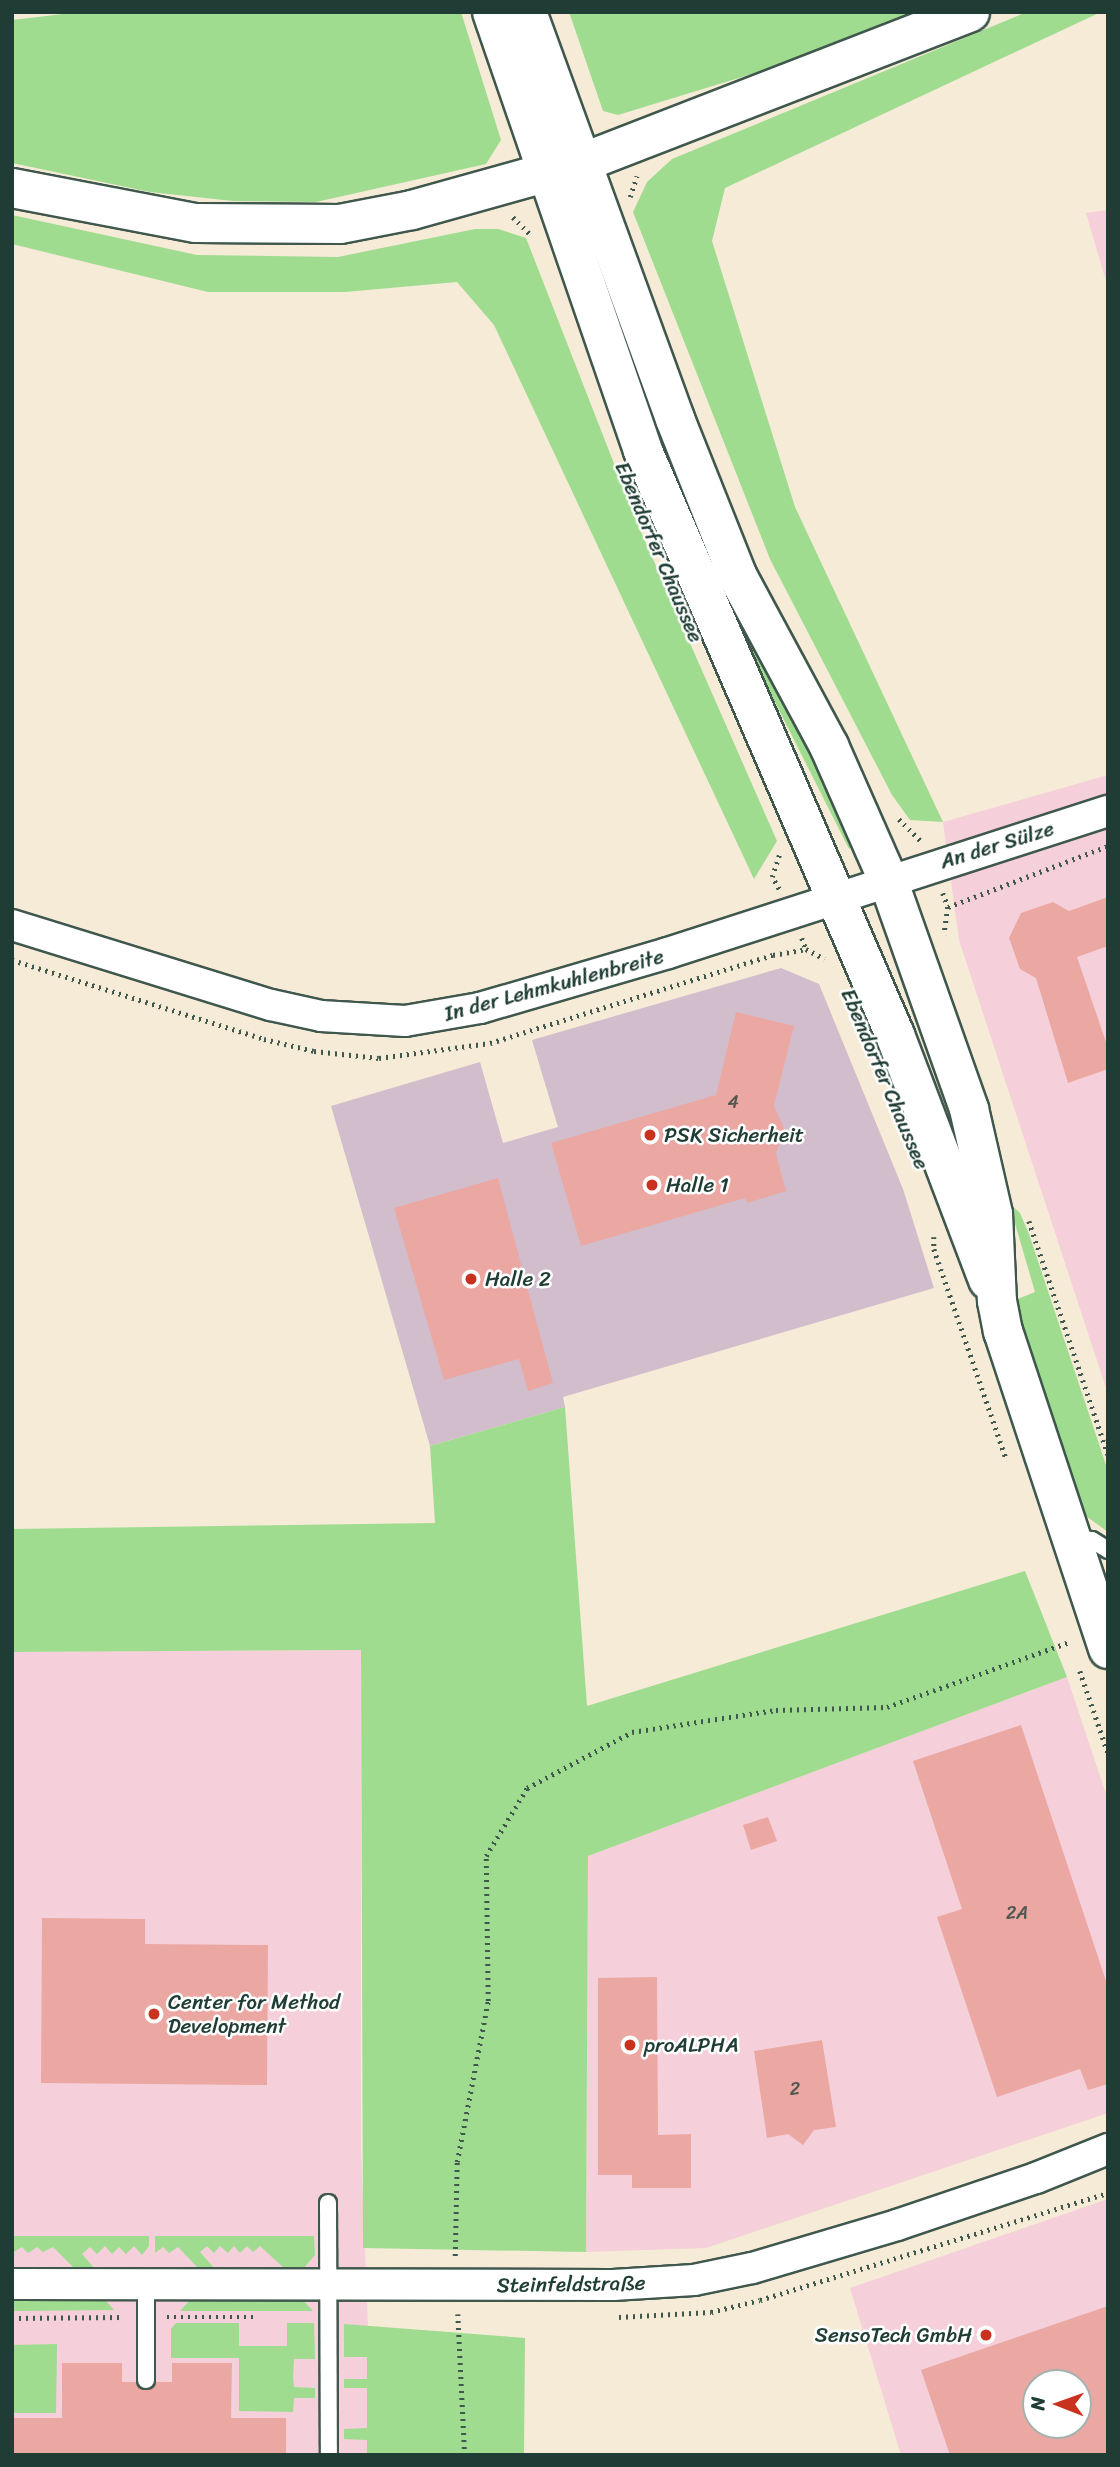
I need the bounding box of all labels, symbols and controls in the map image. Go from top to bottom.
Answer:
street label: Ebendorfer Chaussee [609,458,709,646]
street label: An der Sülze [937,816,1057,874]
street label: In der Lehmkuhlenbreite [442,944,666,1026]
street label: Ebendorfer Chaussee [835,985,935,1173]
house number: 4 [727,1091,739,1113]
place label: PSK Sicherheit [664,1122,804,1148]
marker: PSK Sicherheit [642,1127,658,1143]
place label: Halle 1 [666,1172,729,1198]
marker: Halle 1 [644,1177,660,1193]
place label: Halle 2 [485,1266,551,1292]
marker: Halle 2 [463,1271,479,1287]
house number: 2A [1006,1902,1028,1924]
place label: Center for Method Development [168,1989,341,2039]
marker: Center for Method Development [146,2006,162,2022]
place label: proALPHA [644,2032,739,2058]
marker: proALPHA [622,2037,638,2053]
house number: 2 [790,2078,800,2100]
street label: Steinfeldstraße [496,2270,646,2298]
place label: SensoTech GmbH [815,2322,972,2348]
marker: SensoTech GmbH [978,2327,994,2343]
north arrow [1022,2369,1092,2439]
text: N [1021,2397,1054,2411]

